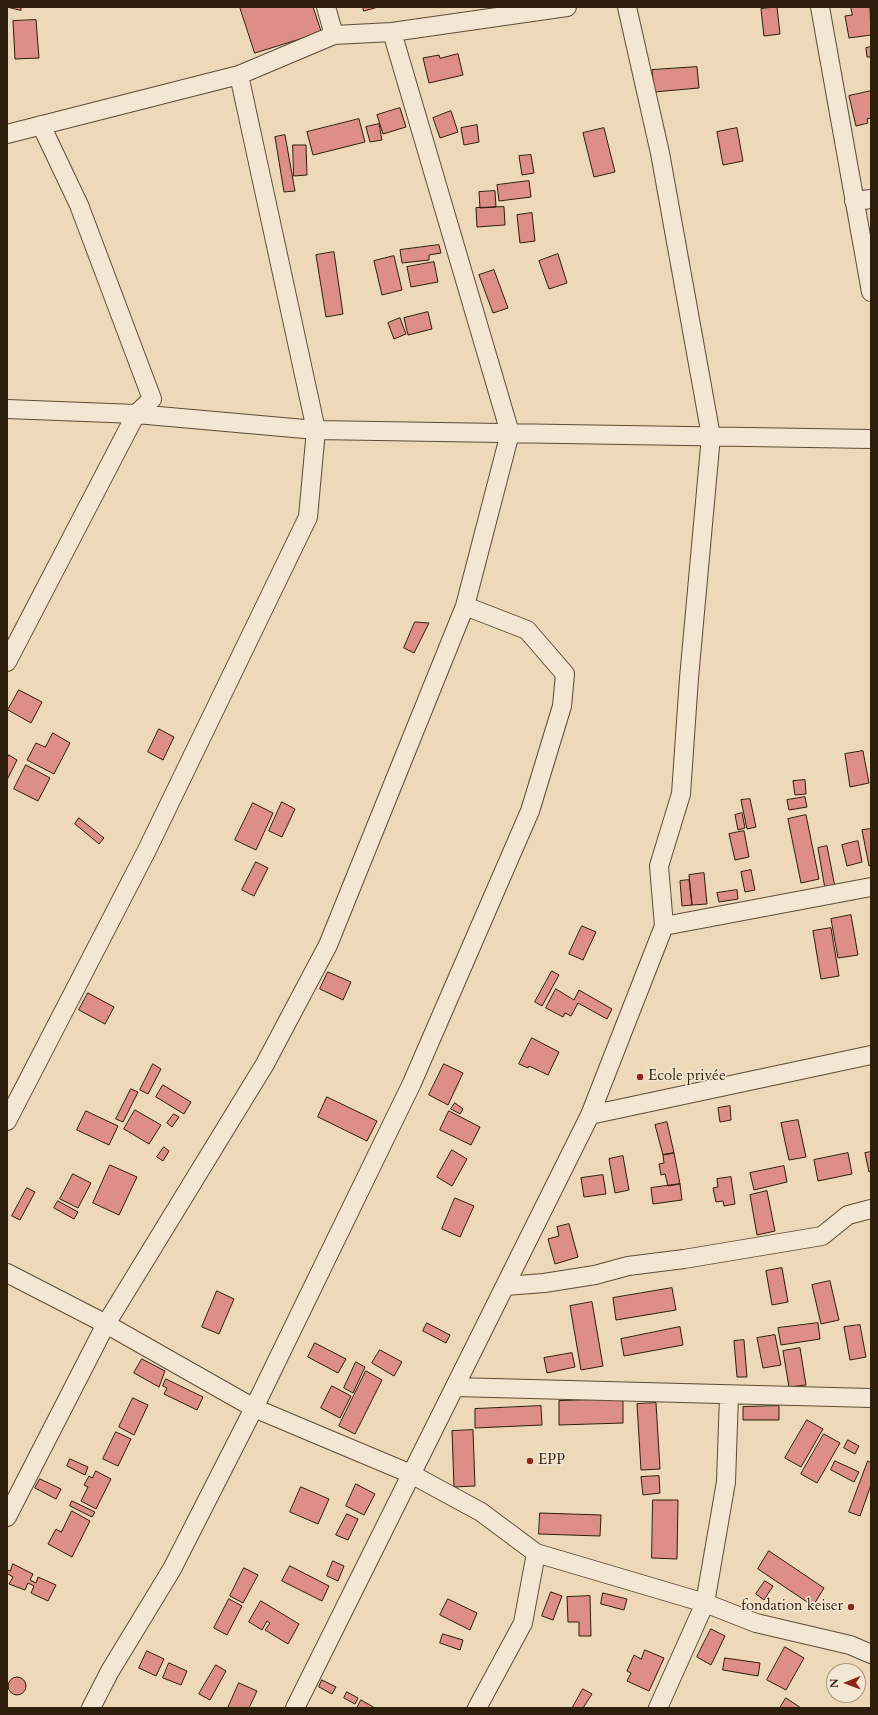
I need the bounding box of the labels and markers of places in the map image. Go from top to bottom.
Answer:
place label: Ecole privée [648,1068,726,1086]
marker: Ecole privée [635,1072,645,1082]
place label: EPP [538,1452,565,1470]
marker: EPP [525,1456,535,1466]
place label: fondation keiser [741,1598,843,1616]
marker: fondation keiser [846,1602,856,1612]

